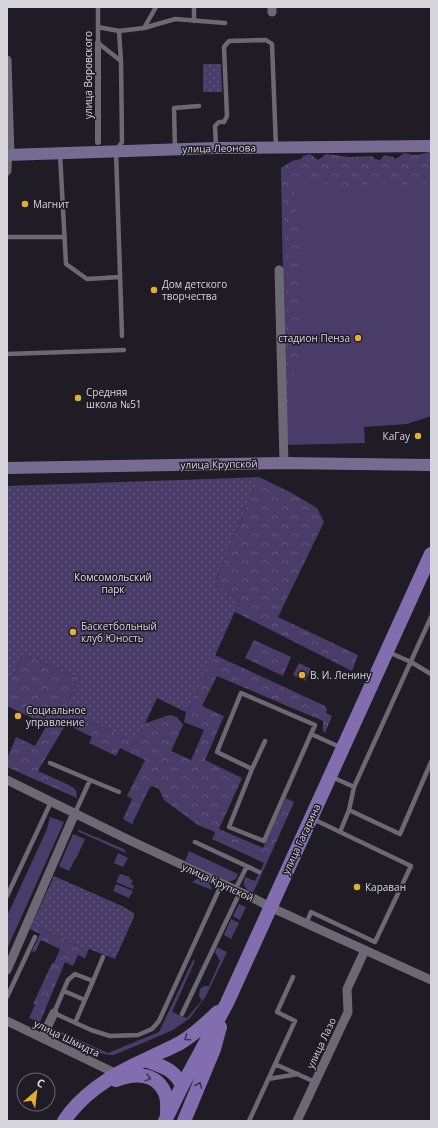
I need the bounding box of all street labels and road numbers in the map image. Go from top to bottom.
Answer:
street label: улица Воровского [81,31,95,119]
street label: улица Леонова [182,140,256,156]
street label: улица Крупской [180,456,258,472]
street label: улица Гагарина [278,801,324,877]
street label: улица Крупской [180,859,256,905]
street label: улица Лазо [303,1015,339,1071]
street label: улица Шмидта [32,1016,102,1060]

